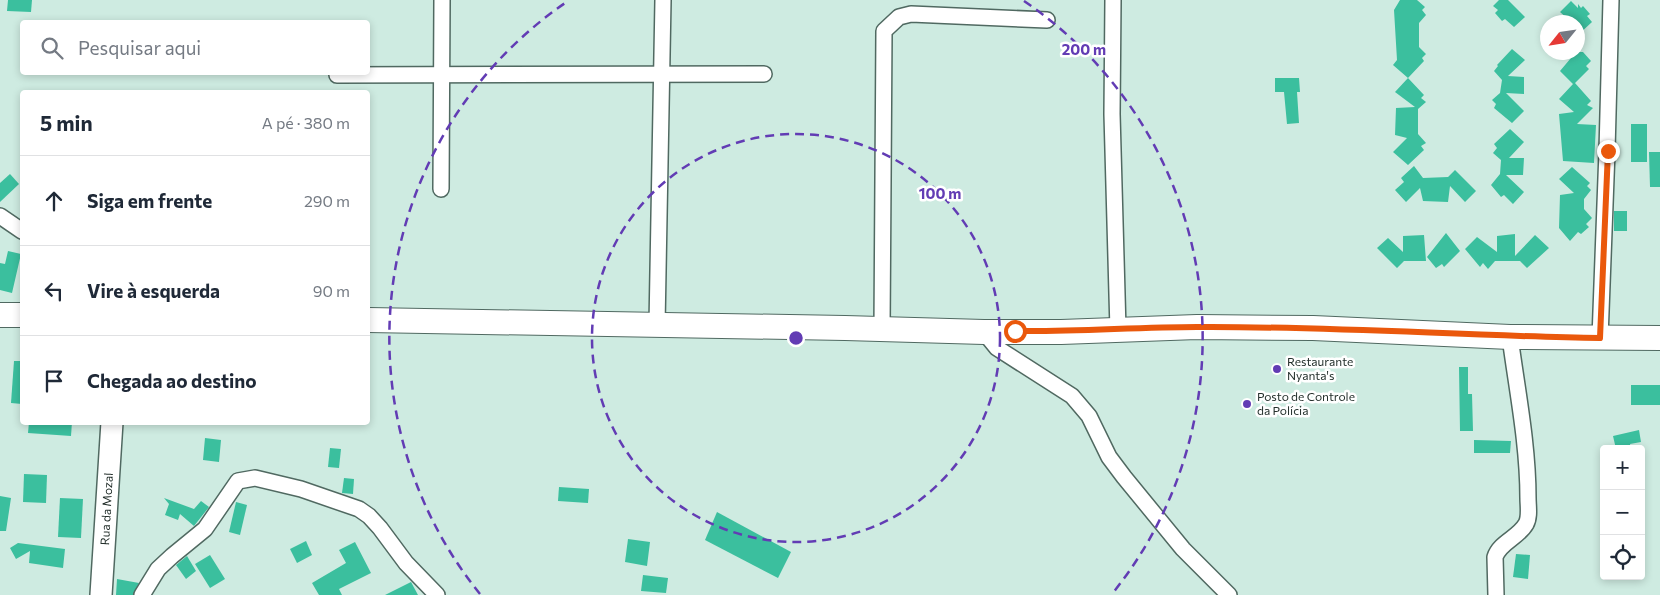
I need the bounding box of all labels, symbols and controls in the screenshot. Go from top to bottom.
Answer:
north arrow [1540,15,1585,60]
search box [20,20,370,75]
icon: search [38,34,66,62]
text: Pesquisar aqui [78,36,201,59]
text: 200 m [1062,40,1106,58]
text: 5 min [40,110,93,135]
text: A pé · 380 m [262,113,350,132]
route end [1597,140,1620,163]
text: 100 m [919,184,961,202]
icon: ahead [40,187,68,215]
text: Siga em frente [87,189,212,212]
text: 290 m [304,191,350,210]
icon: left [40,277,68,305]
text: Vire à esquerda [87,279,220,302]
text: 90 m [313,281,350,300]
route start [1004,320,1027,343]
centre of rings [787,329,805,347]
place label: Restaurante Nyanta's [1287,354,1353,382]
marker: Restaurante Nyanta's [1271,363,1283,375]
icon: arrive [40,367,68,395]
text: Chegada ao destino [87,369,257,392]
place label: Posto de Controle da Polícia [1257,389,1355,417]
marker: Posto de Controle da Polícia [1241,398,1253,410]
map controls [1600,445,1645,580]
button: + [1600,445,1645,490]
street label: Rua da Mozal [97,472,115,546]
button: − [1600,490,1645,535]
button: locate [1600,535,1645,580]

